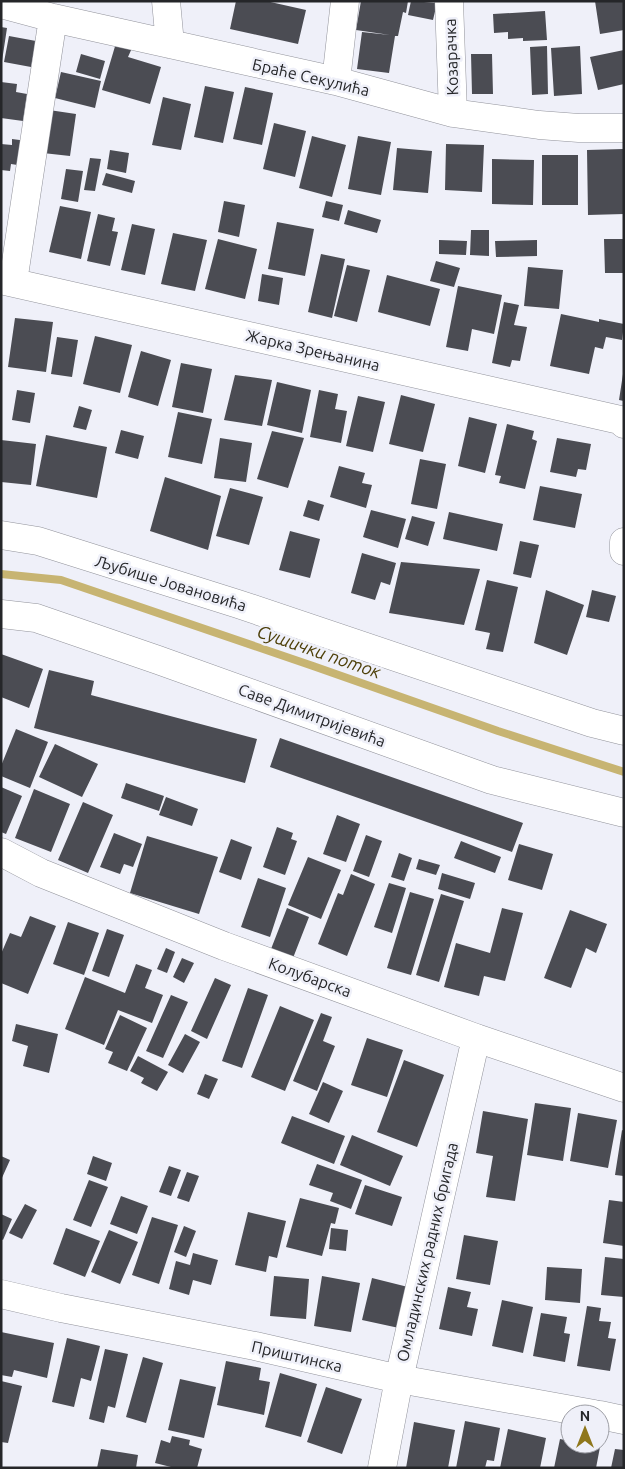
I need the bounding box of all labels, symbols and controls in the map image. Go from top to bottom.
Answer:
street label: Козарачка [441,18,461,96]
street label: Браће Секулића [251,55,371,99]
street label: Жарка Зрењанина [244,326,382,374]
street label: Љубише Јовановића [93,551,249,615]
water label: Сушички поток [255,620,385,682]
street label: Саве Димитријевића [236,680,388,750]
street label: Колубарска [266,954,354,1000]
street label: Омладинских радних бригада [393,1140,461,1364]
street label: Приштинска [250,1337,344,1375]
north arrow [560,1404,610,1454]
text: N [580,1408,590,1424]

